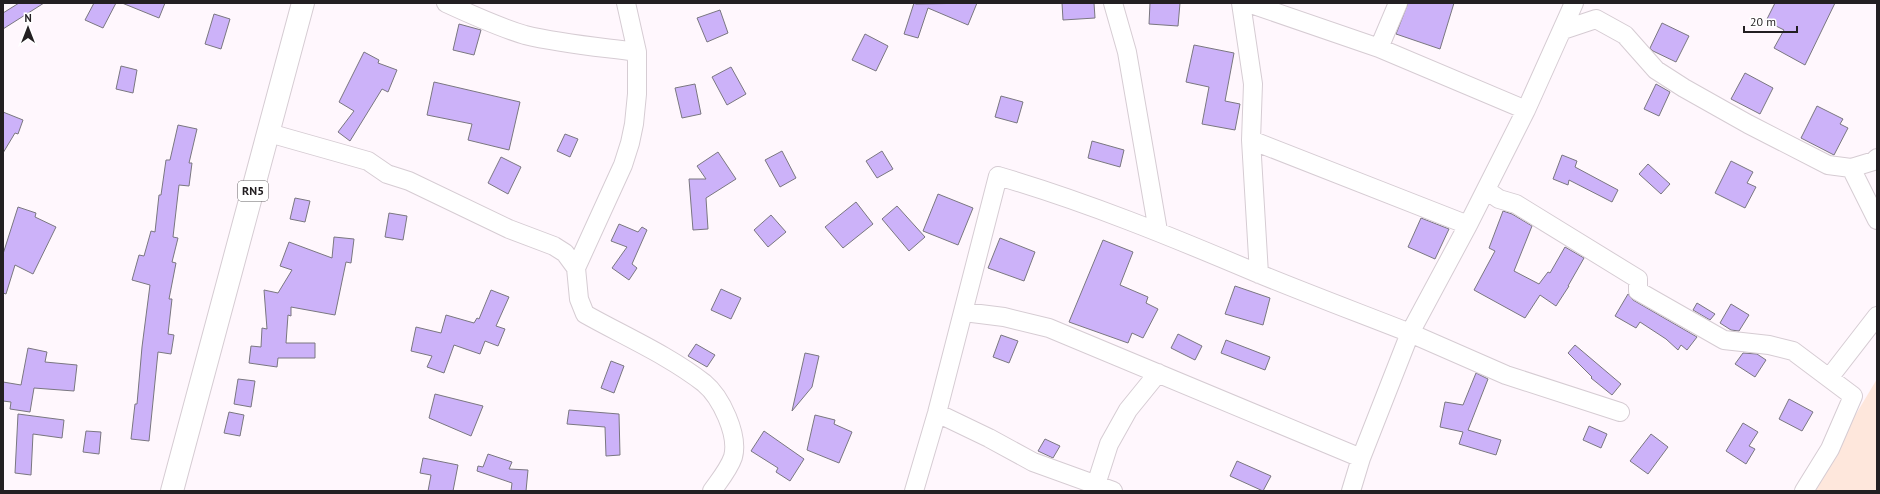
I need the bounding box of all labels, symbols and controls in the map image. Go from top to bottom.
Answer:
north arrow [8,8,48,48]
scale bar [1744,8,1797,34]
text: N [24,11,32,25]
text: 20 m [1750,14,1776,29]
road number: RN5 [238,181,268,201]

